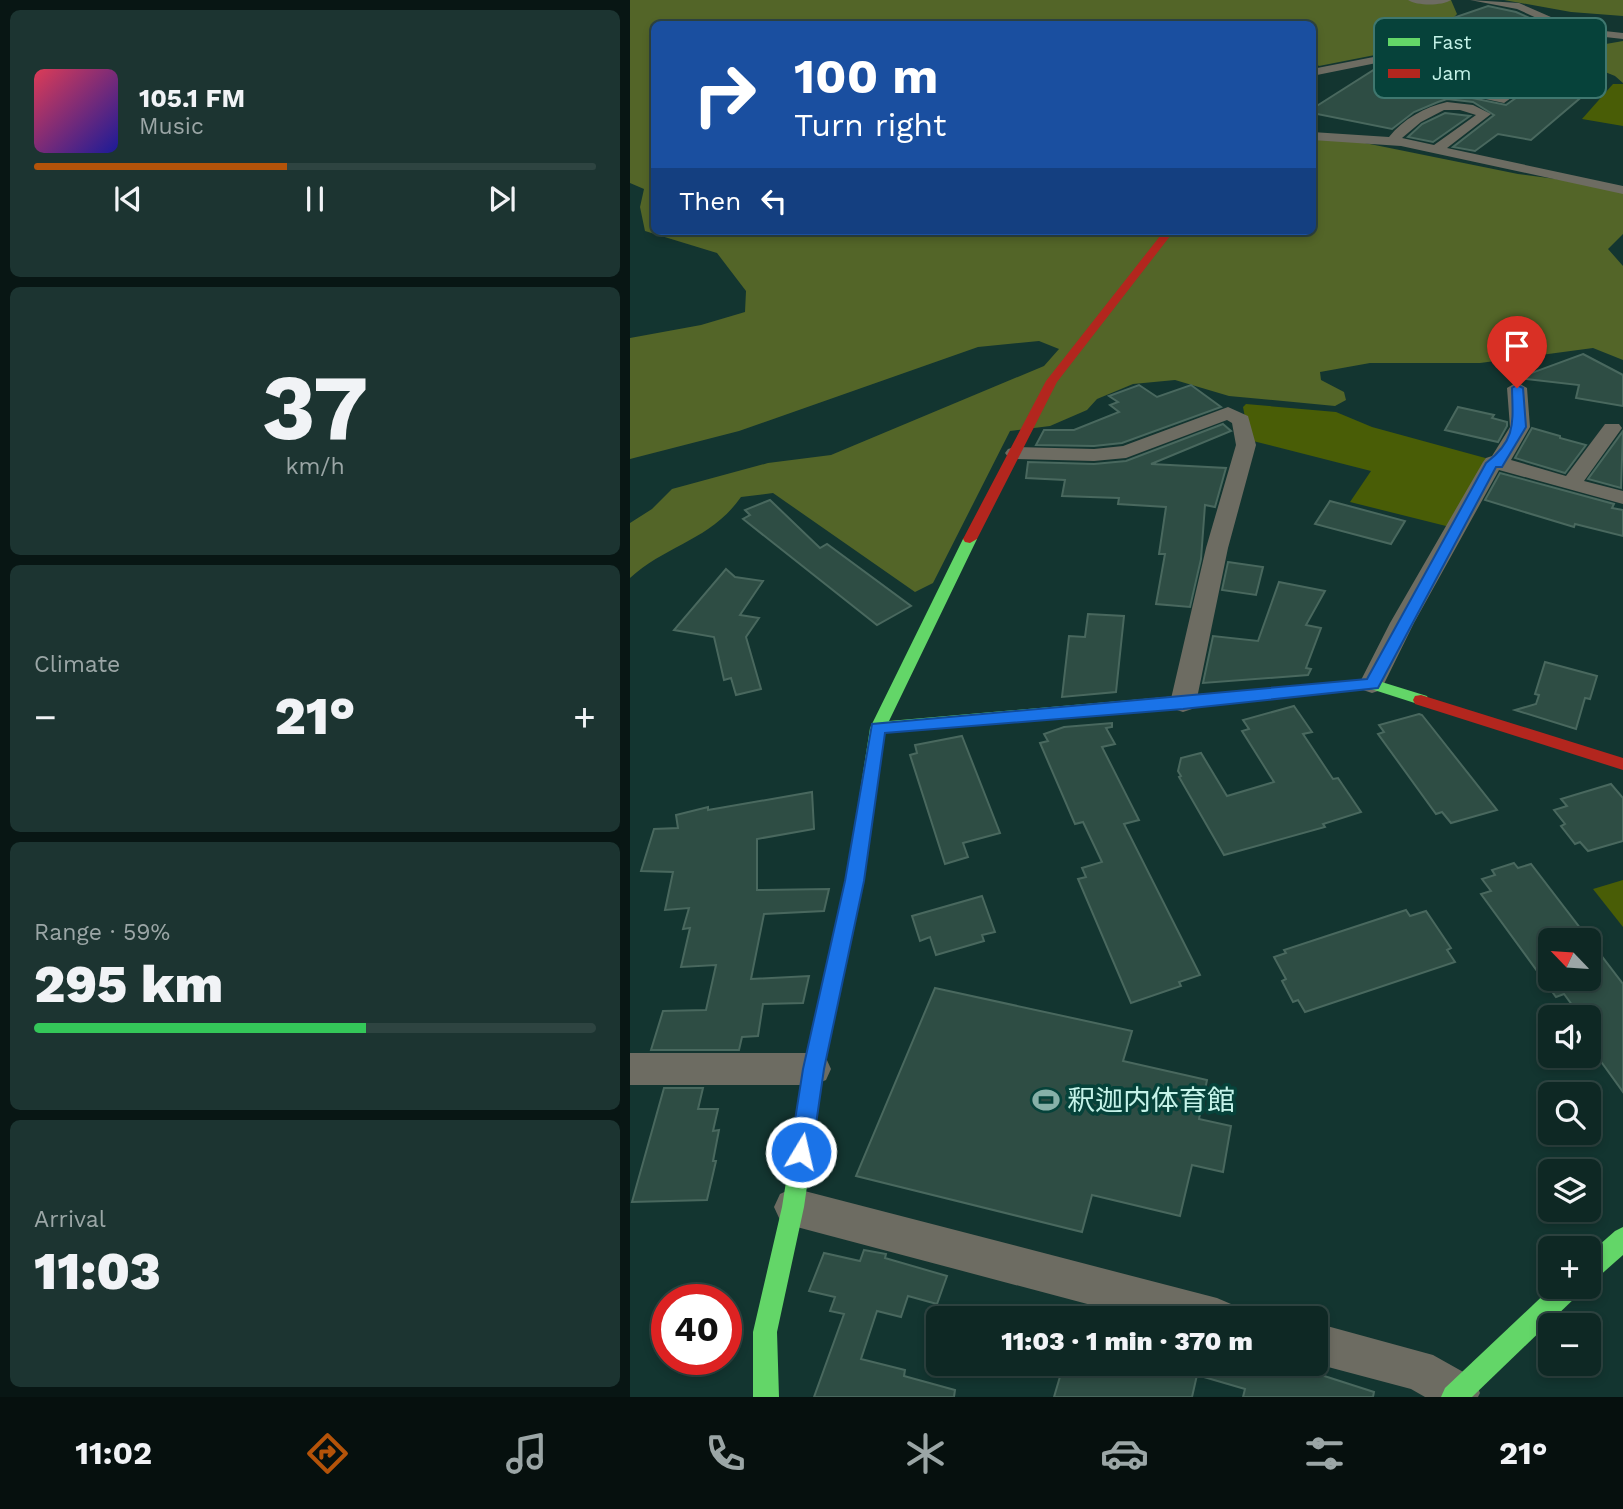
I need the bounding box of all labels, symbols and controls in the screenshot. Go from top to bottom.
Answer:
legend [1374,18,1606,98]
text: Fast [1432,31,1471,54]
text: 100 m [794,47,938,105]
icon: right [679,49,770,140]
text: Jam [1432,62,1471,85]
text: 105.1 FM [139,83,245,113]
text: Turn right [794,106,946,144]
text: Music [139,113,204,140]
icon: previous [109,180,147,218]
icon: pause [296,180,334,218]
icon: next [483,180,521,218]
icon: left [755,182,793,220]
text: Then [679,186,741,216]
pin [1487,316,1547,388]
icon: arrive [1498,327,1536,365]
text: 37 [262,354,368,461]
text: km/h [285,453,345,480]
text: Climate [34,651,120,678]
text: 21° [275,686,355,747]
text: − [34,695,57,739]
text: + [573,695,596,739]
text: Range · 59% [34,919,170,946]
north arrow [1538,928,1601,990]
map controls [1538,928,1601,1376]
text: 295 km [34,954,223,1015]
button: sound [1538,1005,1601,1068]
button: search [1538,1082,1601,1145]
place label: 釈迦内体育館 [1067,1084,1235,1117]
sports icon: 釈迦内体育館 [1031,1085,1061,1115]
position arrow [764,1115,838,1189]
button: layers [1538,1159,1601,1222]
text: Arrival [34,1206,106,1233]
button: + [1538,1236,1601,1299]
text: 11:03 [34,1241,161,1302]
speed limit sign: 40 [651,1284,742,1375]
button: − [1538,1313,1601,1376]
text: 11:03 · 1 min · 370 m [1001,1326,1253,1356]
icon: directions [303,1429,352,1478]
icon: music [502,1429,551,1478]
icon: phone [701,1429,750,1478]
icon: climate [901,1429,950,1478]
icon: car [1100,1429,1149,1478]
icon: filters [1300,1429,1349,1478]
text: 11:02 [75,1434,152,1472]
text: 21° [1499,1434,1548,1472]

